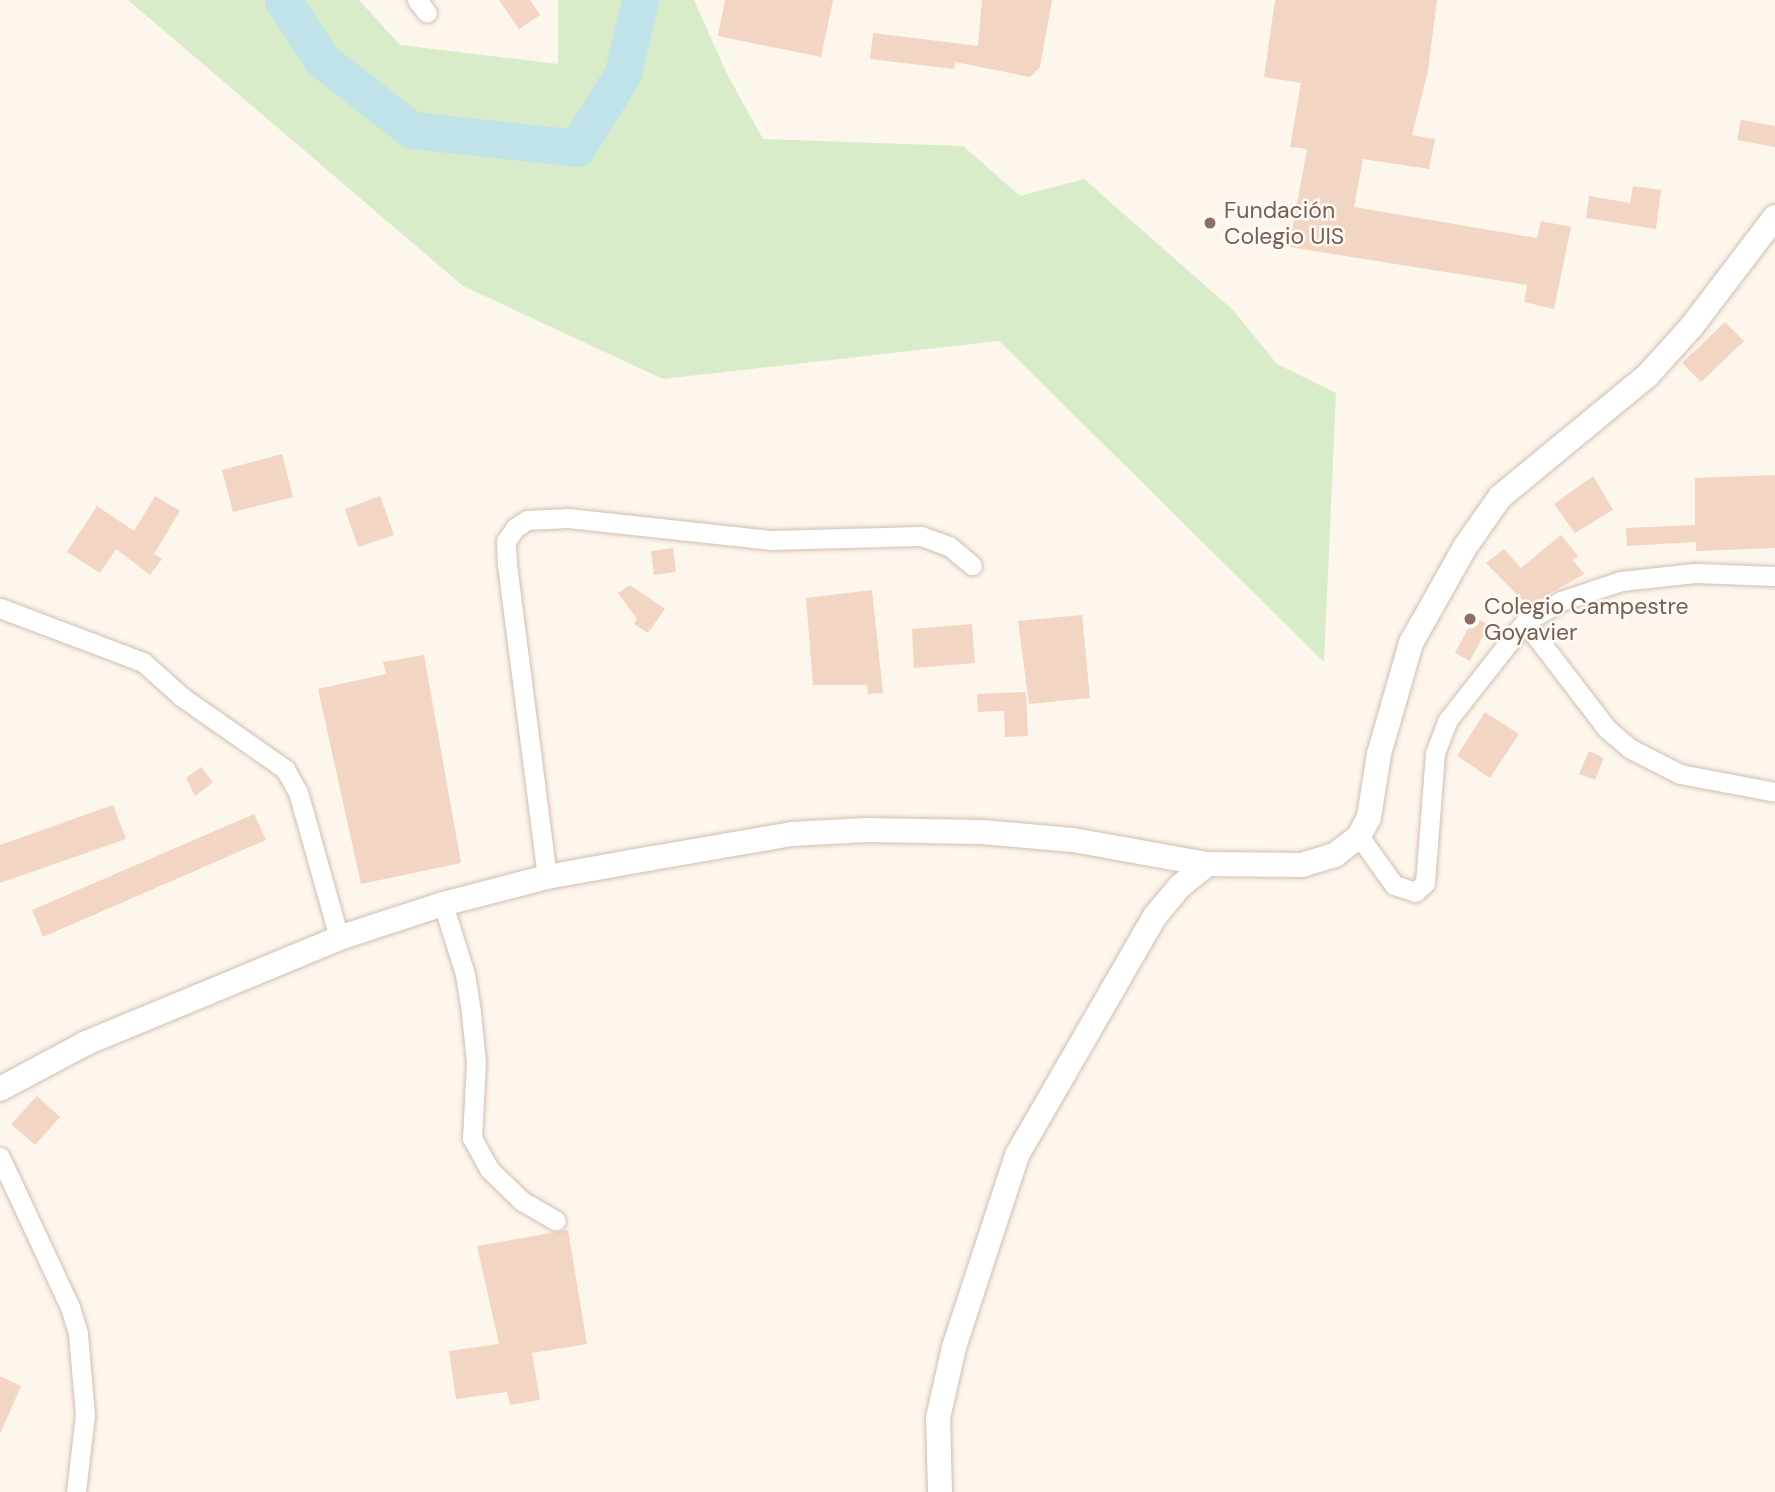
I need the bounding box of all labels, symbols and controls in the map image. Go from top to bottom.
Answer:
place label: Fundación Colegio UIS [1224,196,1344,250]
marker: Fundación Colegio UIS [1202,215,1218,231]
place label: Colegio Campestre Goyavier [1484,592,1689,646]
marker: Colegio Campestre Goyavier [1462,611,1478,627]

